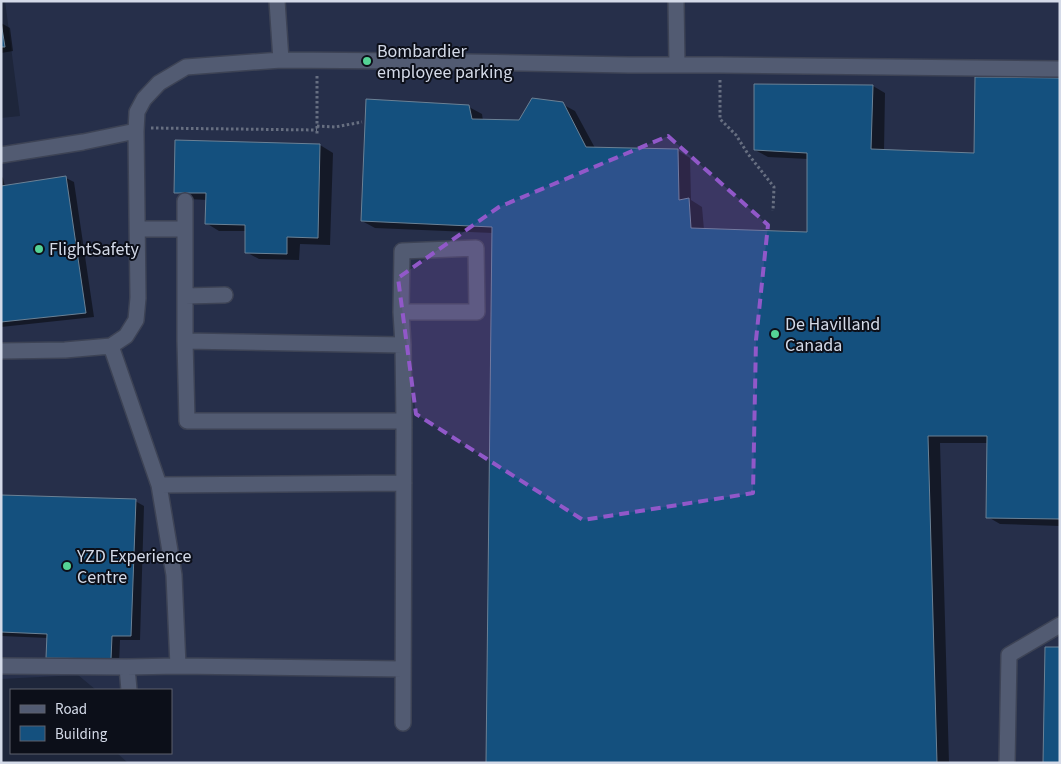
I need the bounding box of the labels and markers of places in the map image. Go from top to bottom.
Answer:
place label: Bombardier employee parking [377,39,512,85]
marker: Bombardier employee parking [361,55,373,67]
place label: FlightSafety [49,237,139,262]
marker: FlightSafety [33,243,45,255]
place label: De Havilland Canada [785,312,880,358]
marker: De Havilland Canada [769,328,781,340]
place label: YZD Experience Centre [76,544,192,590]
marker: YZD Experience Centre [61,560,73,572]

